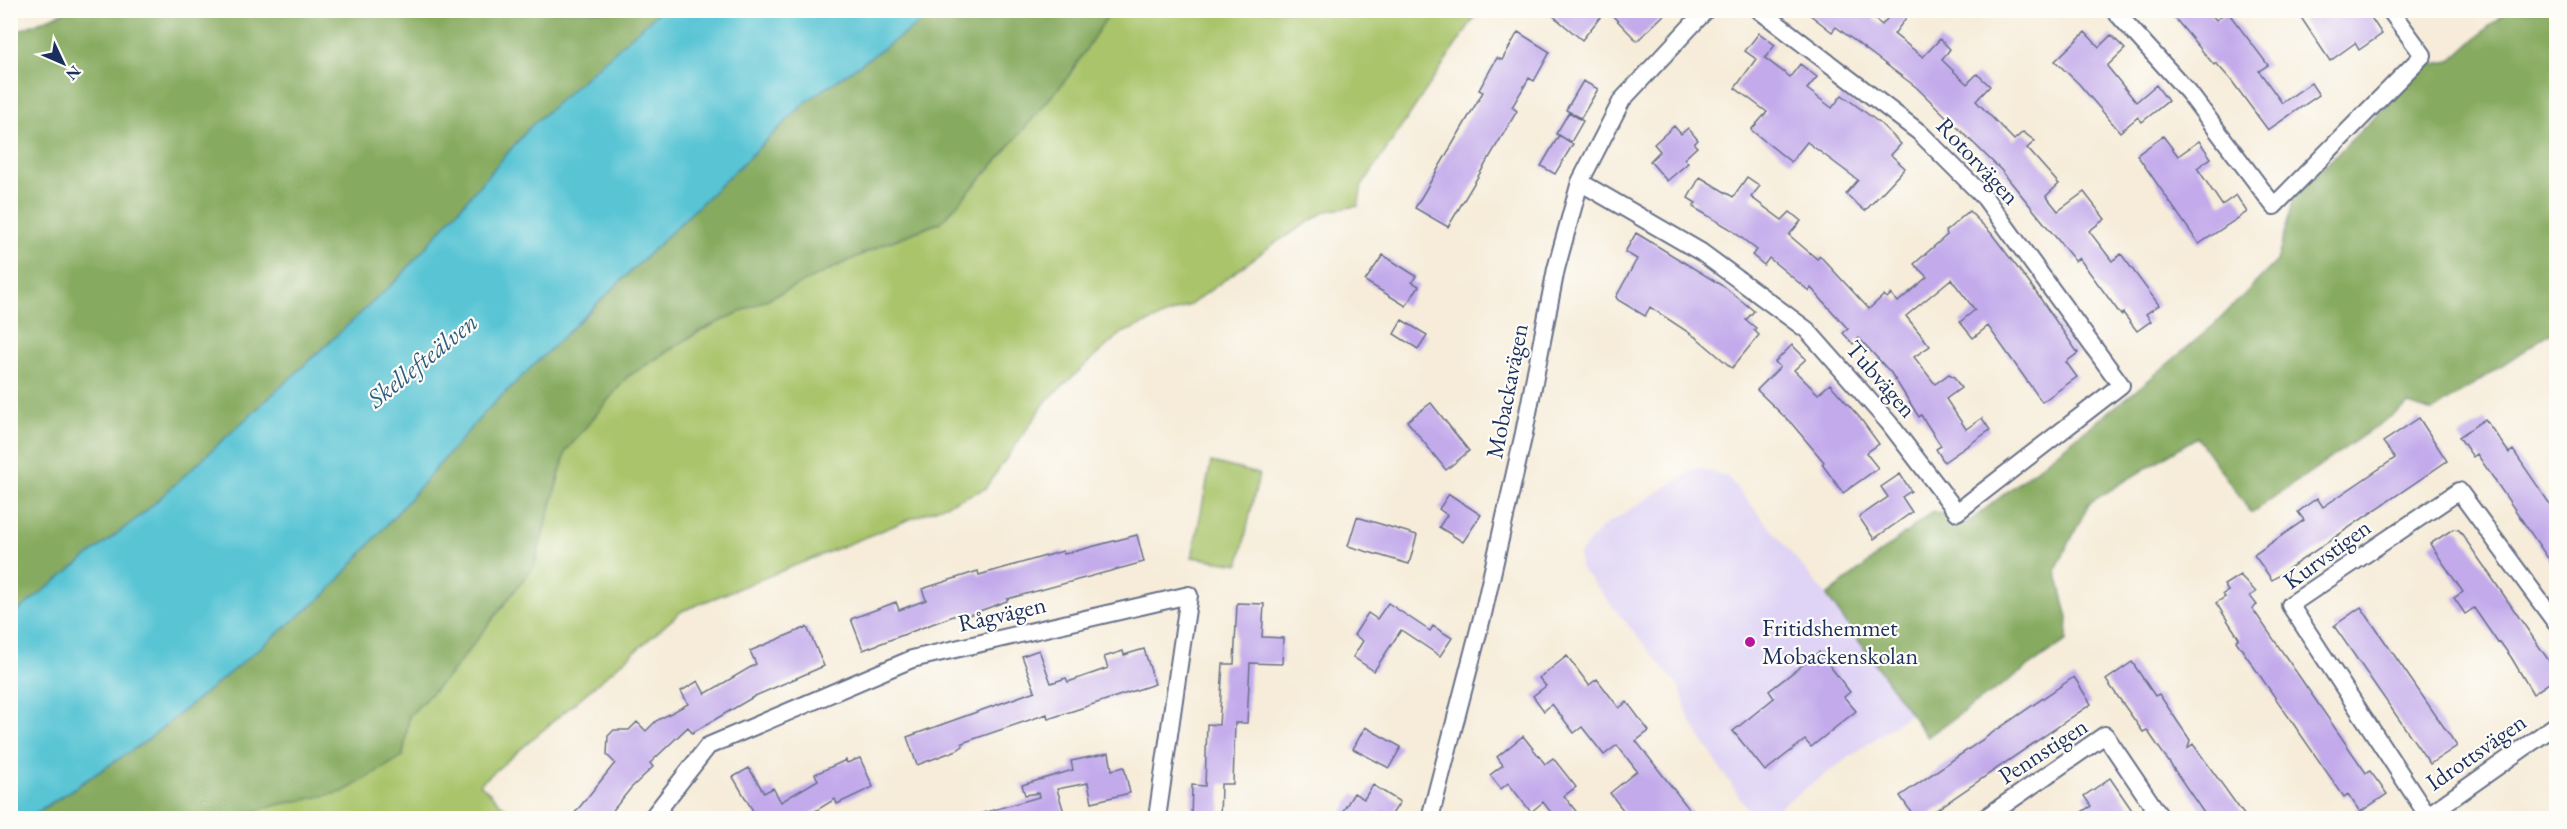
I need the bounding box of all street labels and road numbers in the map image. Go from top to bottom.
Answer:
street label: Rotorvägen [1930,110,2027,211]
street label: Mobackavägen [1478,320,1535,461]
street label: Tubvägen [1839,333,1924,424]
street label: Kurvstigen [2277,511,2377,596]
street label: Rågvägen [955,588,1049,639]
street label: Idrottsvägen [2420,706,2532,797]
street label: Pennstigen [1992,710,2094,791]

